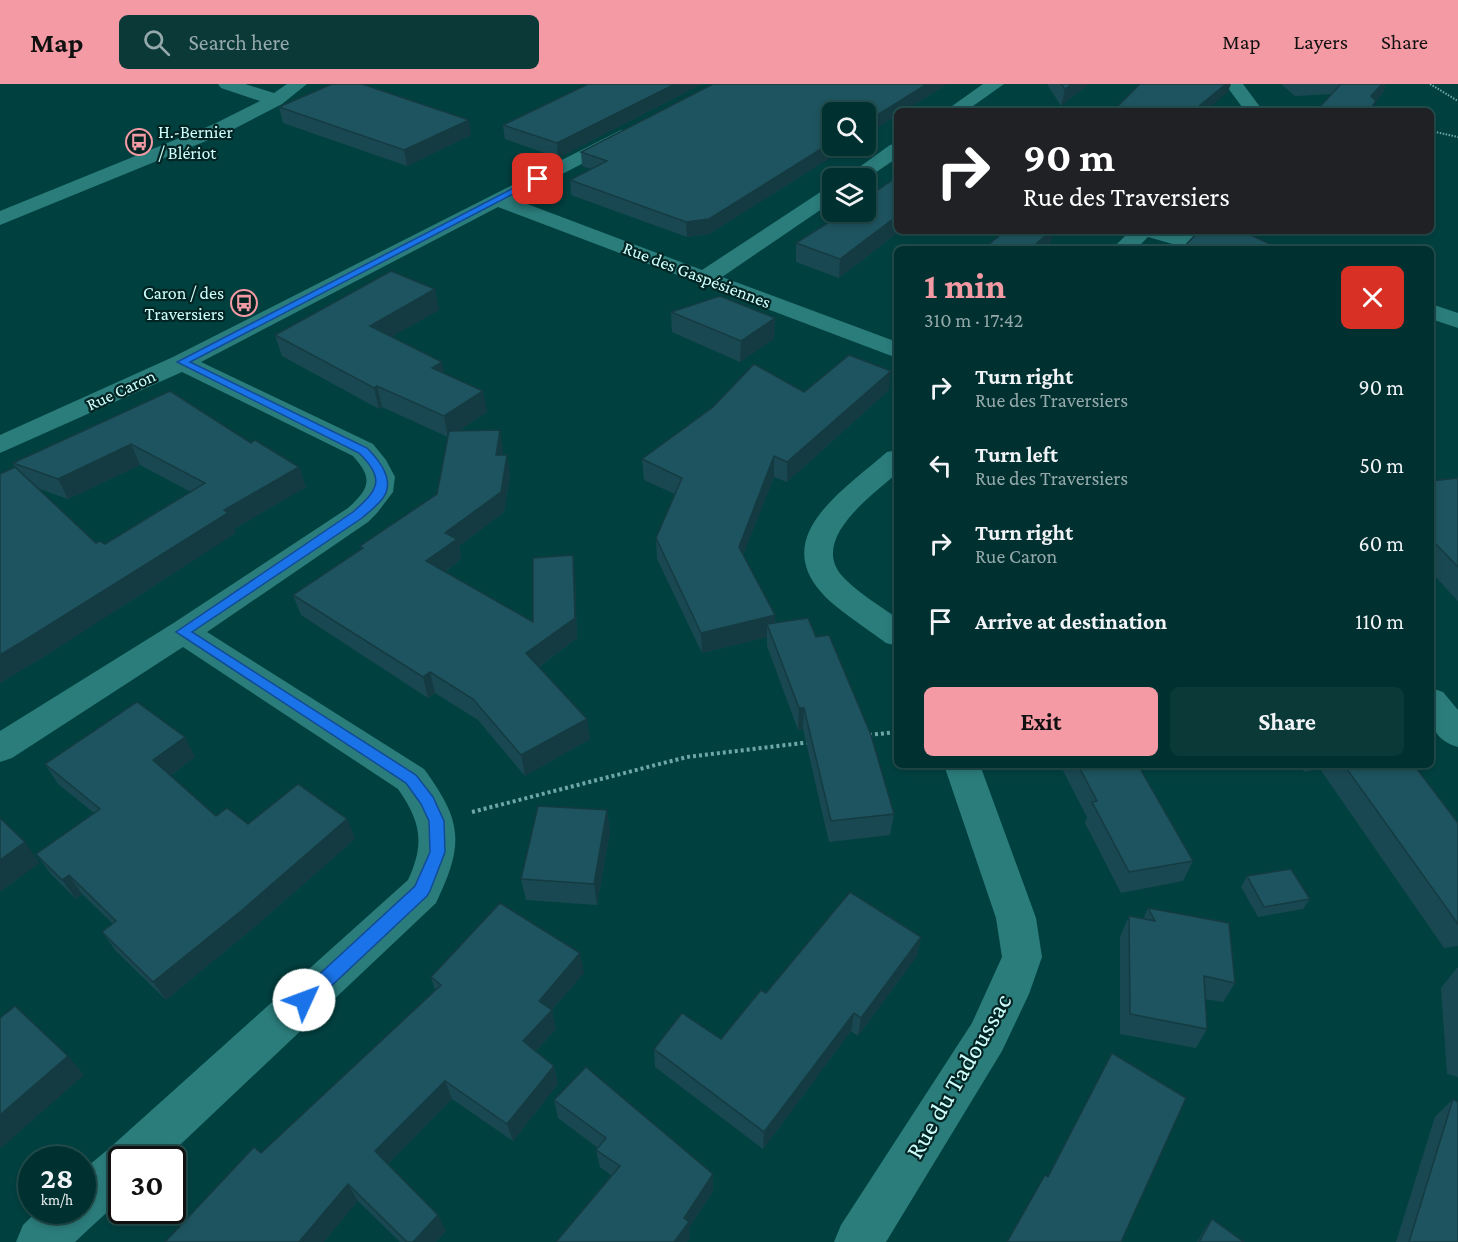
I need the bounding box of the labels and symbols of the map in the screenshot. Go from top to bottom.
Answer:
place label: H.-Bernier / Blériot [158,122,233,163]
bus stop icon: H.-Bernier / Blériot [124,127,154,157]
pin [512,153,563,204]
street label: Rue des Gaspésiennes [620,238,774,312]
place label: Caron / des Traversiers [143,283,224,324]
bus stop icon: Caron / des Traversiers [229,288,259,318]
street label: Rue Caron [83,365,159,415]
position arrow [272,968,336,1032]
street label: Rue du Tadoussac [900,989,1017,1164]
speed limit sign: 30 [108,1146,186,1224]

